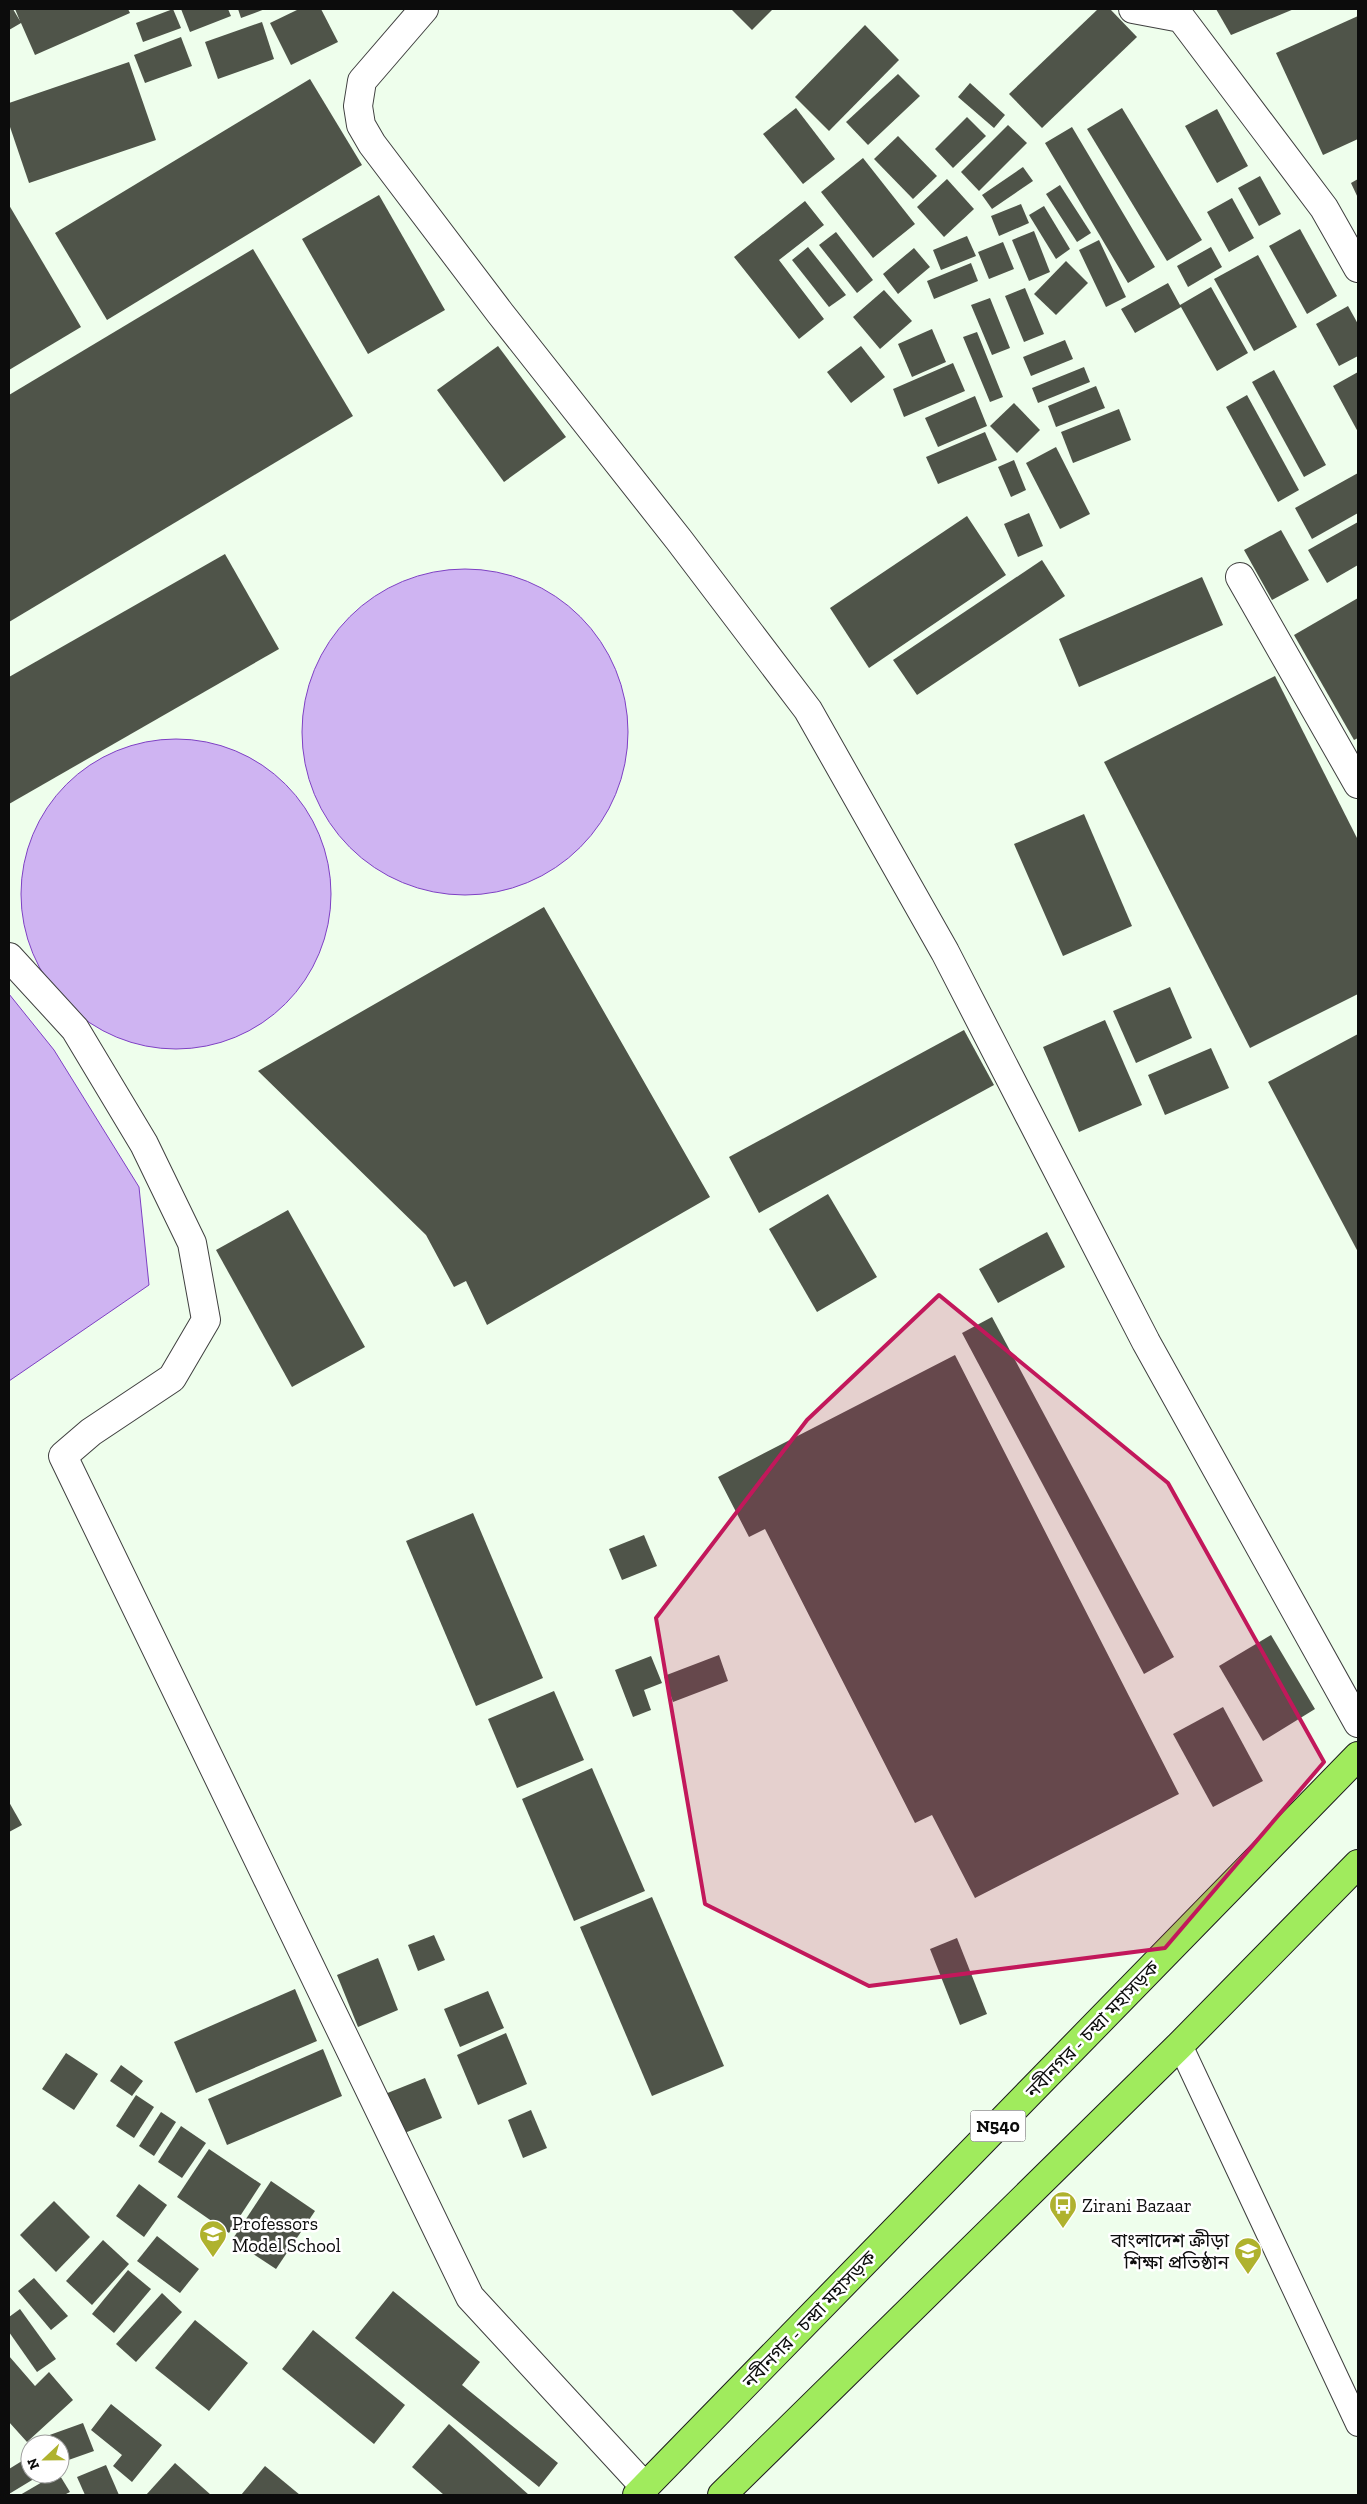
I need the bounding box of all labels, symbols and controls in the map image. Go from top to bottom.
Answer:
street label: নবীনগর - চন্দ্রা মহাসড়ক [1020,1956,1164,2103]
road number: N540 [970,2110,1026,2142]
bus stop icon: Zirani Bazaar [1048,2190,1078,2229]
place label: Zirani Bazaar [1082,2194,1192,2217]
place label: Professors Model School [232,2212,341,2257]
school or university icon: Professors Model School [198,2219,228,2258]
place label: বাংলাদেশ ক্রীড়া শিক্ষা প্রতিষ্ঠান [1110,2229,1230,2274]
school or university icon: বাংলাদেশ ক্রীড়া শিক্ষা প্রতিষ্ঠান [1233,2236,1263,2275]
street label: নবীনগর - চন্দ্রা মহাসড়ক [737,2246,881,2393]
north arrow [20,2434,70,2484]
text: N [23,2455,43,2472]

